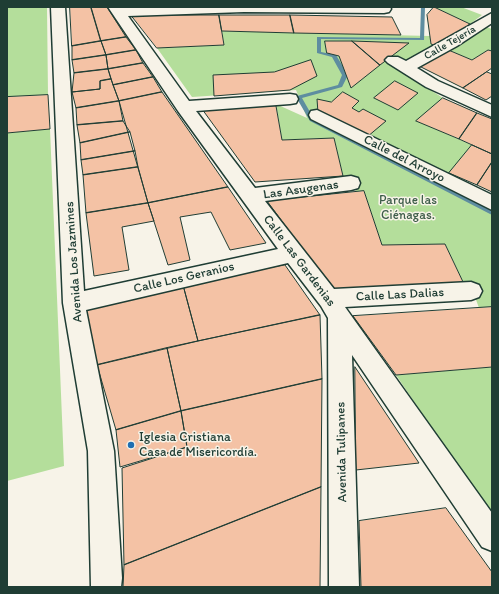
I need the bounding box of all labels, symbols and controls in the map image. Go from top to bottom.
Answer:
street label: Calle Tejería [422,23,478,63]
street label: Calle del Arroyo [361,132,447,186]
street label: Las Asugenas [262,177,340,203]
park label: Parque las Ciénagas. [379,193,437,224]
street label: Avenida Los Jazmines [62,201,86,323]
street label: Calle Las Gardenias [259,212,339,310]
street label: Calle Los Geranios [132,259,236,297]
street label: Calle Las Dalias [355,285,445,305]
street label: Avenida Tulipanes [333,402,351,502]
place label: Iglesia Cristiana Casa de Misericordía. [139,430,257,461]
marker: Iglesia Cristiana Casa de Misericordía. [126,440,136,450]

